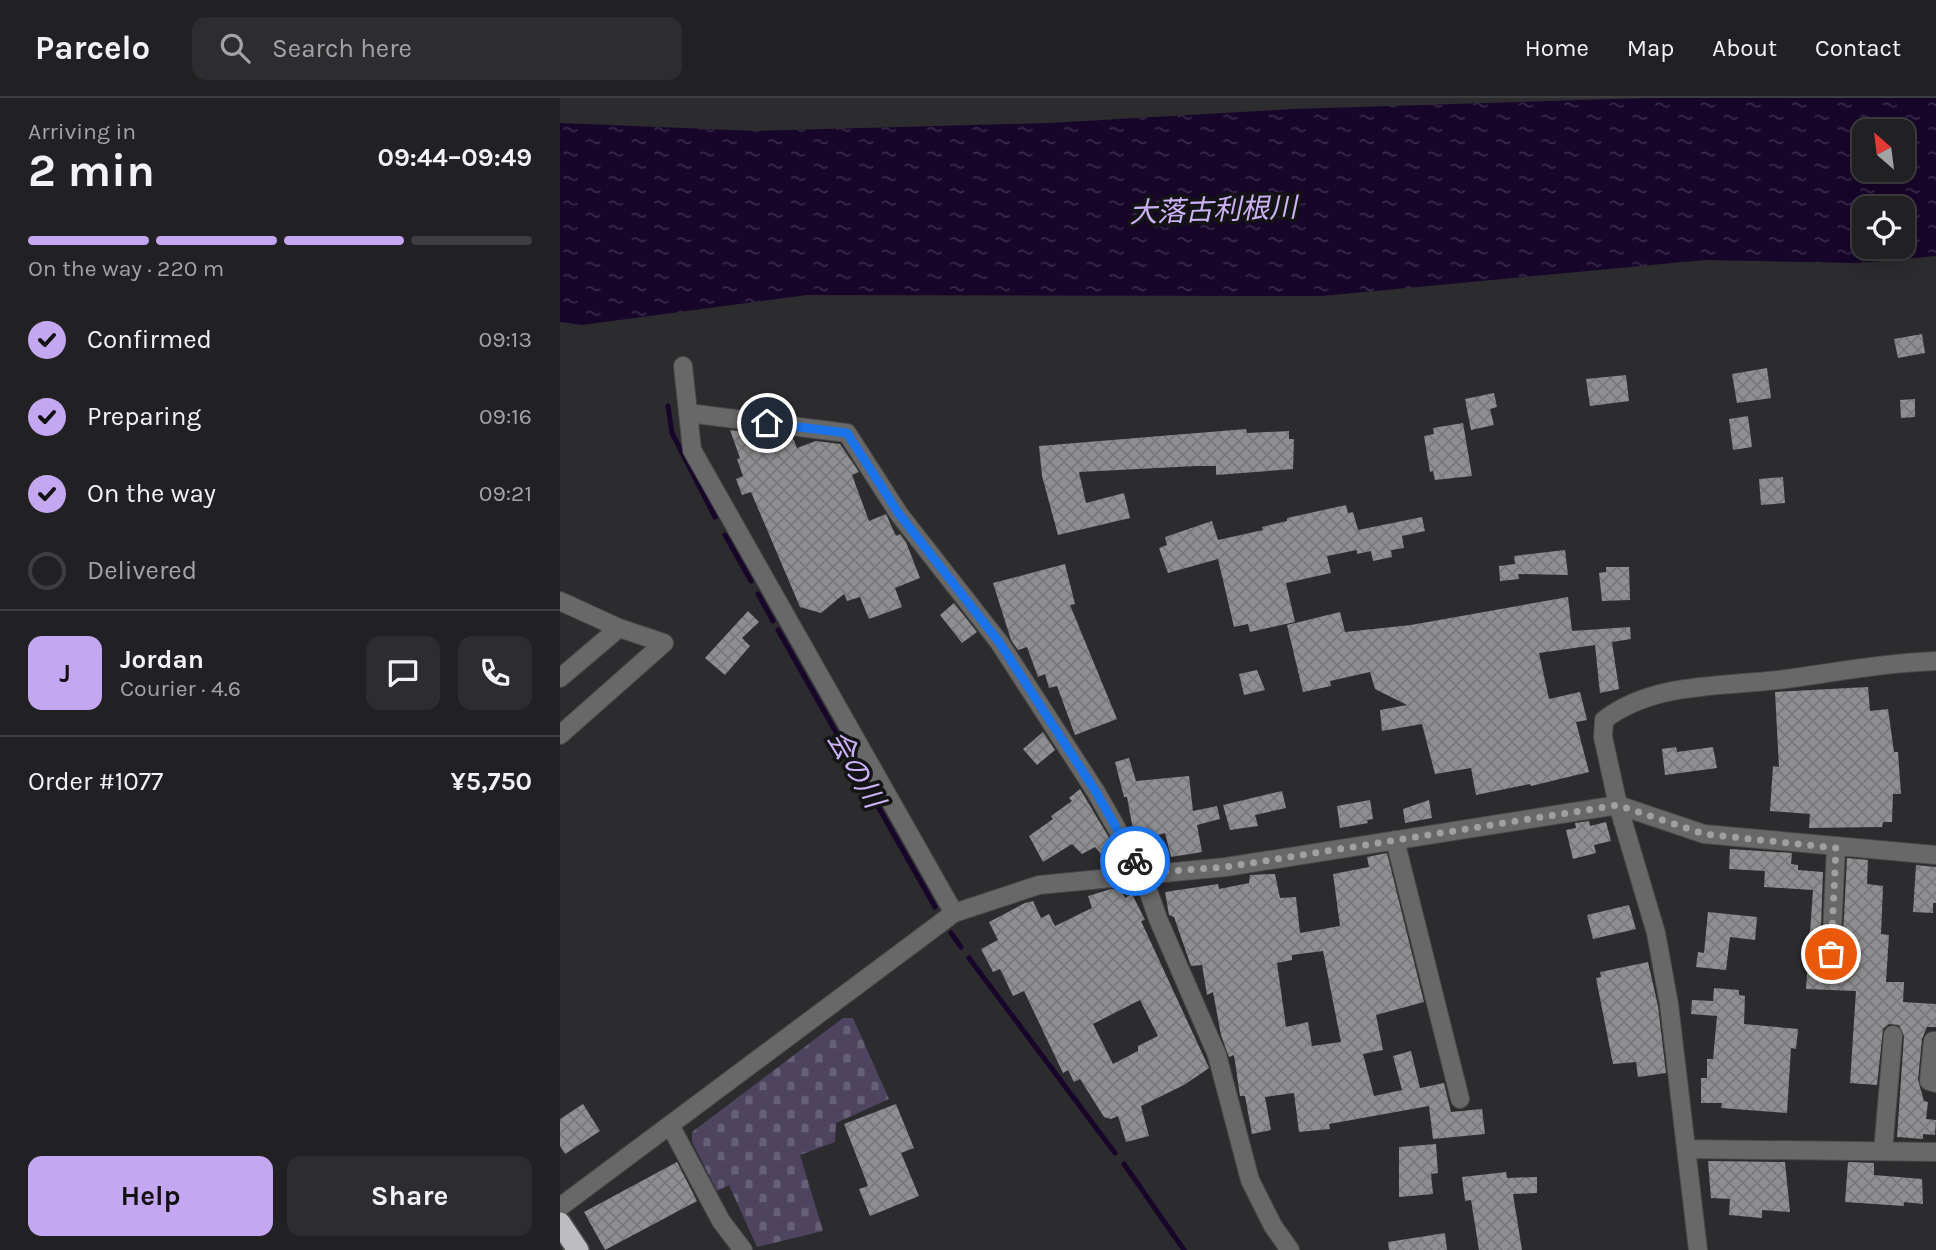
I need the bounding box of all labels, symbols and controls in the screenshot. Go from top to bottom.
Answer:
search box [192,17,682,80]
text: Parcelo [35,29,150,67]
icon: search [216,29,254,67]
text: Search here [272,33,412,64]
text: Home [1525,34,1589,62]
text: Map [1627,34,1674,62]
text: About [1712,34,1777,62]
text: Contact [1815,34,1901,62]
text: Arriving in [28,118,136,145]
north arrow [1852,119,1914,182]
map controls [1852,119,1915,259]
text: 09:44–09:49 [377,142,532,173]
text: 2 min [28,144,155,198]
water label: 大落古利根川 [1128,190,1301,229]
button: locate [1852,196,1915,259]
text: On the way · 220 m [28,255,224,282]
icon: check [28,321,66,359]
text: Confirmed [87,324,212,355]
text: 09:13 [479,326,532,353]
pin [737,393,797,453]
icon: check [28,398,66,436]
text: Preparing [87,401,201,432]
text: 09:16 [479,403,532,430]
icon: home [748,404,786,442]
icon: check [28,475,66,513]
text: On the way [87,478,216,509]
text: 09:21 [479,480,532,507]
text: Delivered [87,555,197,586]
button: chat [366,636,440,710]
button: phone [458,636,532,710]
text: Jordan [120,644,204,675]
text: J [59,658,71,689]
text: Courier · 4.6 [120,675,241,702]
water label: 会の川 [821,724,893,816]
text: Order #1077 [28,766,163,797]
text: ¥5,750 [451,766,532,797]
courier [1100,826,1170,896]
icon: bike [1116,842,1154,880]
pin [1801,924,1861,984]
icon: bag [1812,935,1850,973]
button: Help [28,1156,273,1236]
button: Share [287,1156,532,1236]

